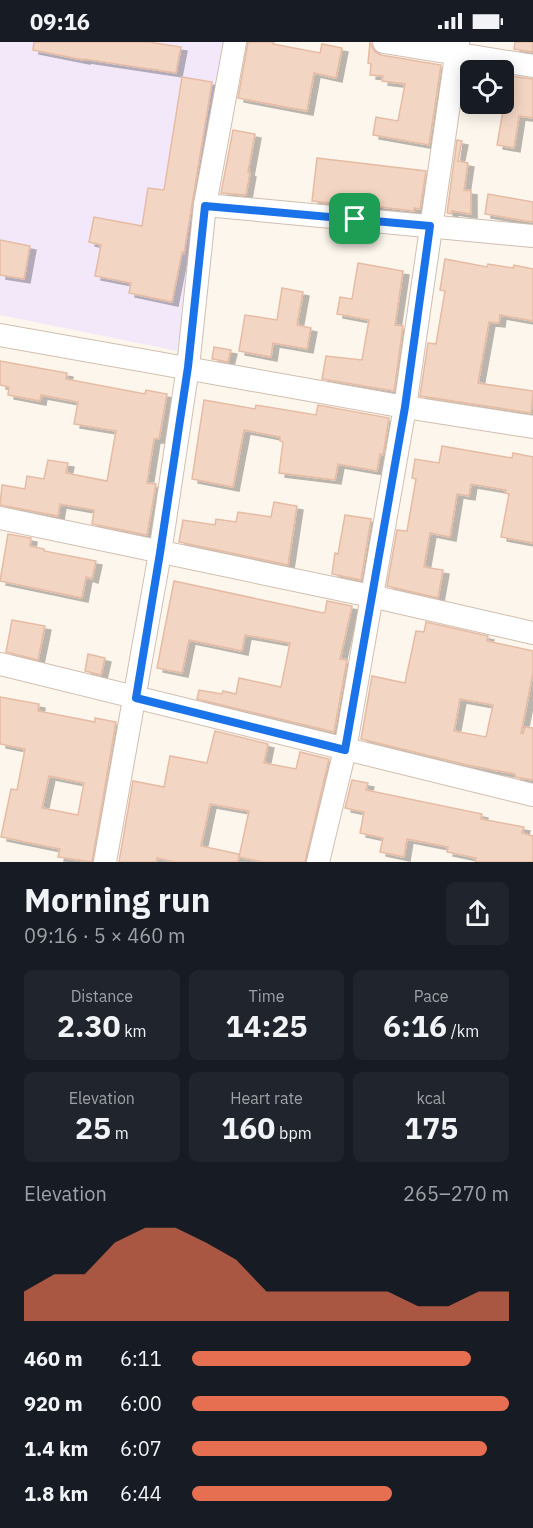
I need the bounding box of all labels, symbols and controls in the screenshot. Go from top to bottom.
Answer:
text: 09:16 [30,7,90,36]
map controls [460,60,514,114]
button: locate [460,60,514,114]
pin [329,193,380,244]
icon: arrive [338,202,371,235]
text: Morning run [24,878,210,921]
button: share [446,882,509,945]
text: 09:16 · 5 × 460 m [24,922,185,949]
text: Distance [71,986,133,1006]
text: Time [249,986,284,1006]
text: Pace [414,986,449,1006]
text: 2.30 [57,1006,120,1045]
text: 14:25 [226,1006,307,1045]
text: 6:16 [383,1006,447,1045]
text: km [120,1021,147,1041]
text: /km [447,1021,479,1041]
text: Elevation [69,1088,135,1108]
text: Heart rate [230,1088,303,1108]
text: kcal [417,1088,446,1108]
text: 25 [75,1108,111,1147]
text: 160 [221,1108,275,1147]
text: 175 [404,1108,458,1147]
text: m [111,1123,129,1143]
text: bpm [275,1123,312,1143]
text: Elevation [24,1180,107,1207]
text: 265–270 m [403,1180,509,1207]
text: 460 m [24,1345,83,1372]
text: 6:11 [120,1345,162,1372]
text: 920 m [24,1390,83,1417]
text: 6:00 [120,1390,162,1417]
text: 1.4 km [24,1435,88,1462]
text: 6:07 [120,1435,162,1462]
text: 1.8 km [24,1480,88,1507]
text: 6:44 [120,1480,162,1507]

